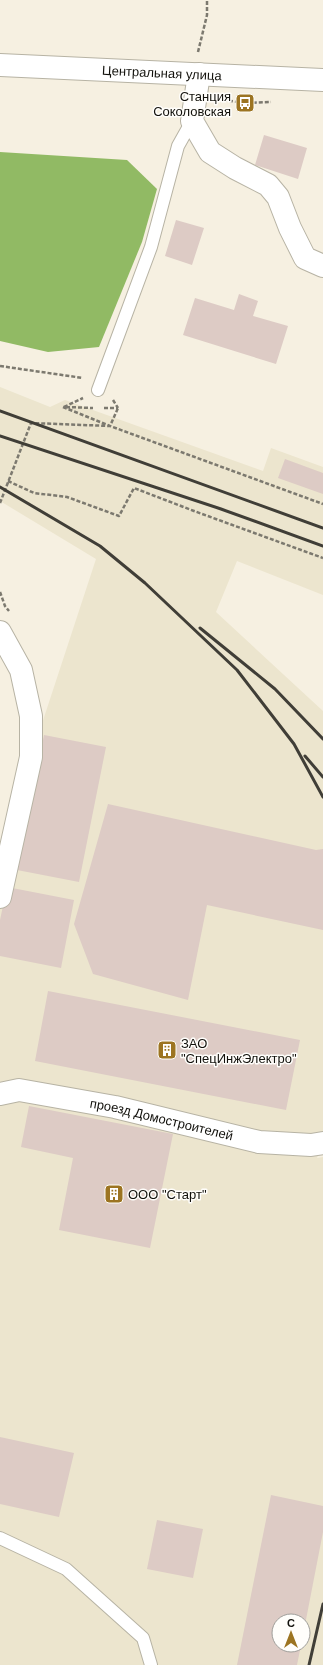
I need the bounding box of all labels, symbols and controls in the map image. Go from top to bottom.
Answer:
street label: Центральная улица [102,63,223,83]
place label: Станция Соколовская [153,89,231,119]
bus stop icon: Станция Соколовская [234,92,256,114]
place label: ЗАО "СпецИнжЭлектро" [181,1036,297,1066]
building icon: ЗАО "СпецИнжЭлектро" [156,1039,178,1061]
street label: проезд Домостроителей [89,1096,235,1143]
building icon: ООО "Старт" [103,1183,125,1205]
place label: ООО "Старт" [128,1187,207,1202]
north arrow [271,1613,311,1653]
text: С [287,1617,295,1629]

